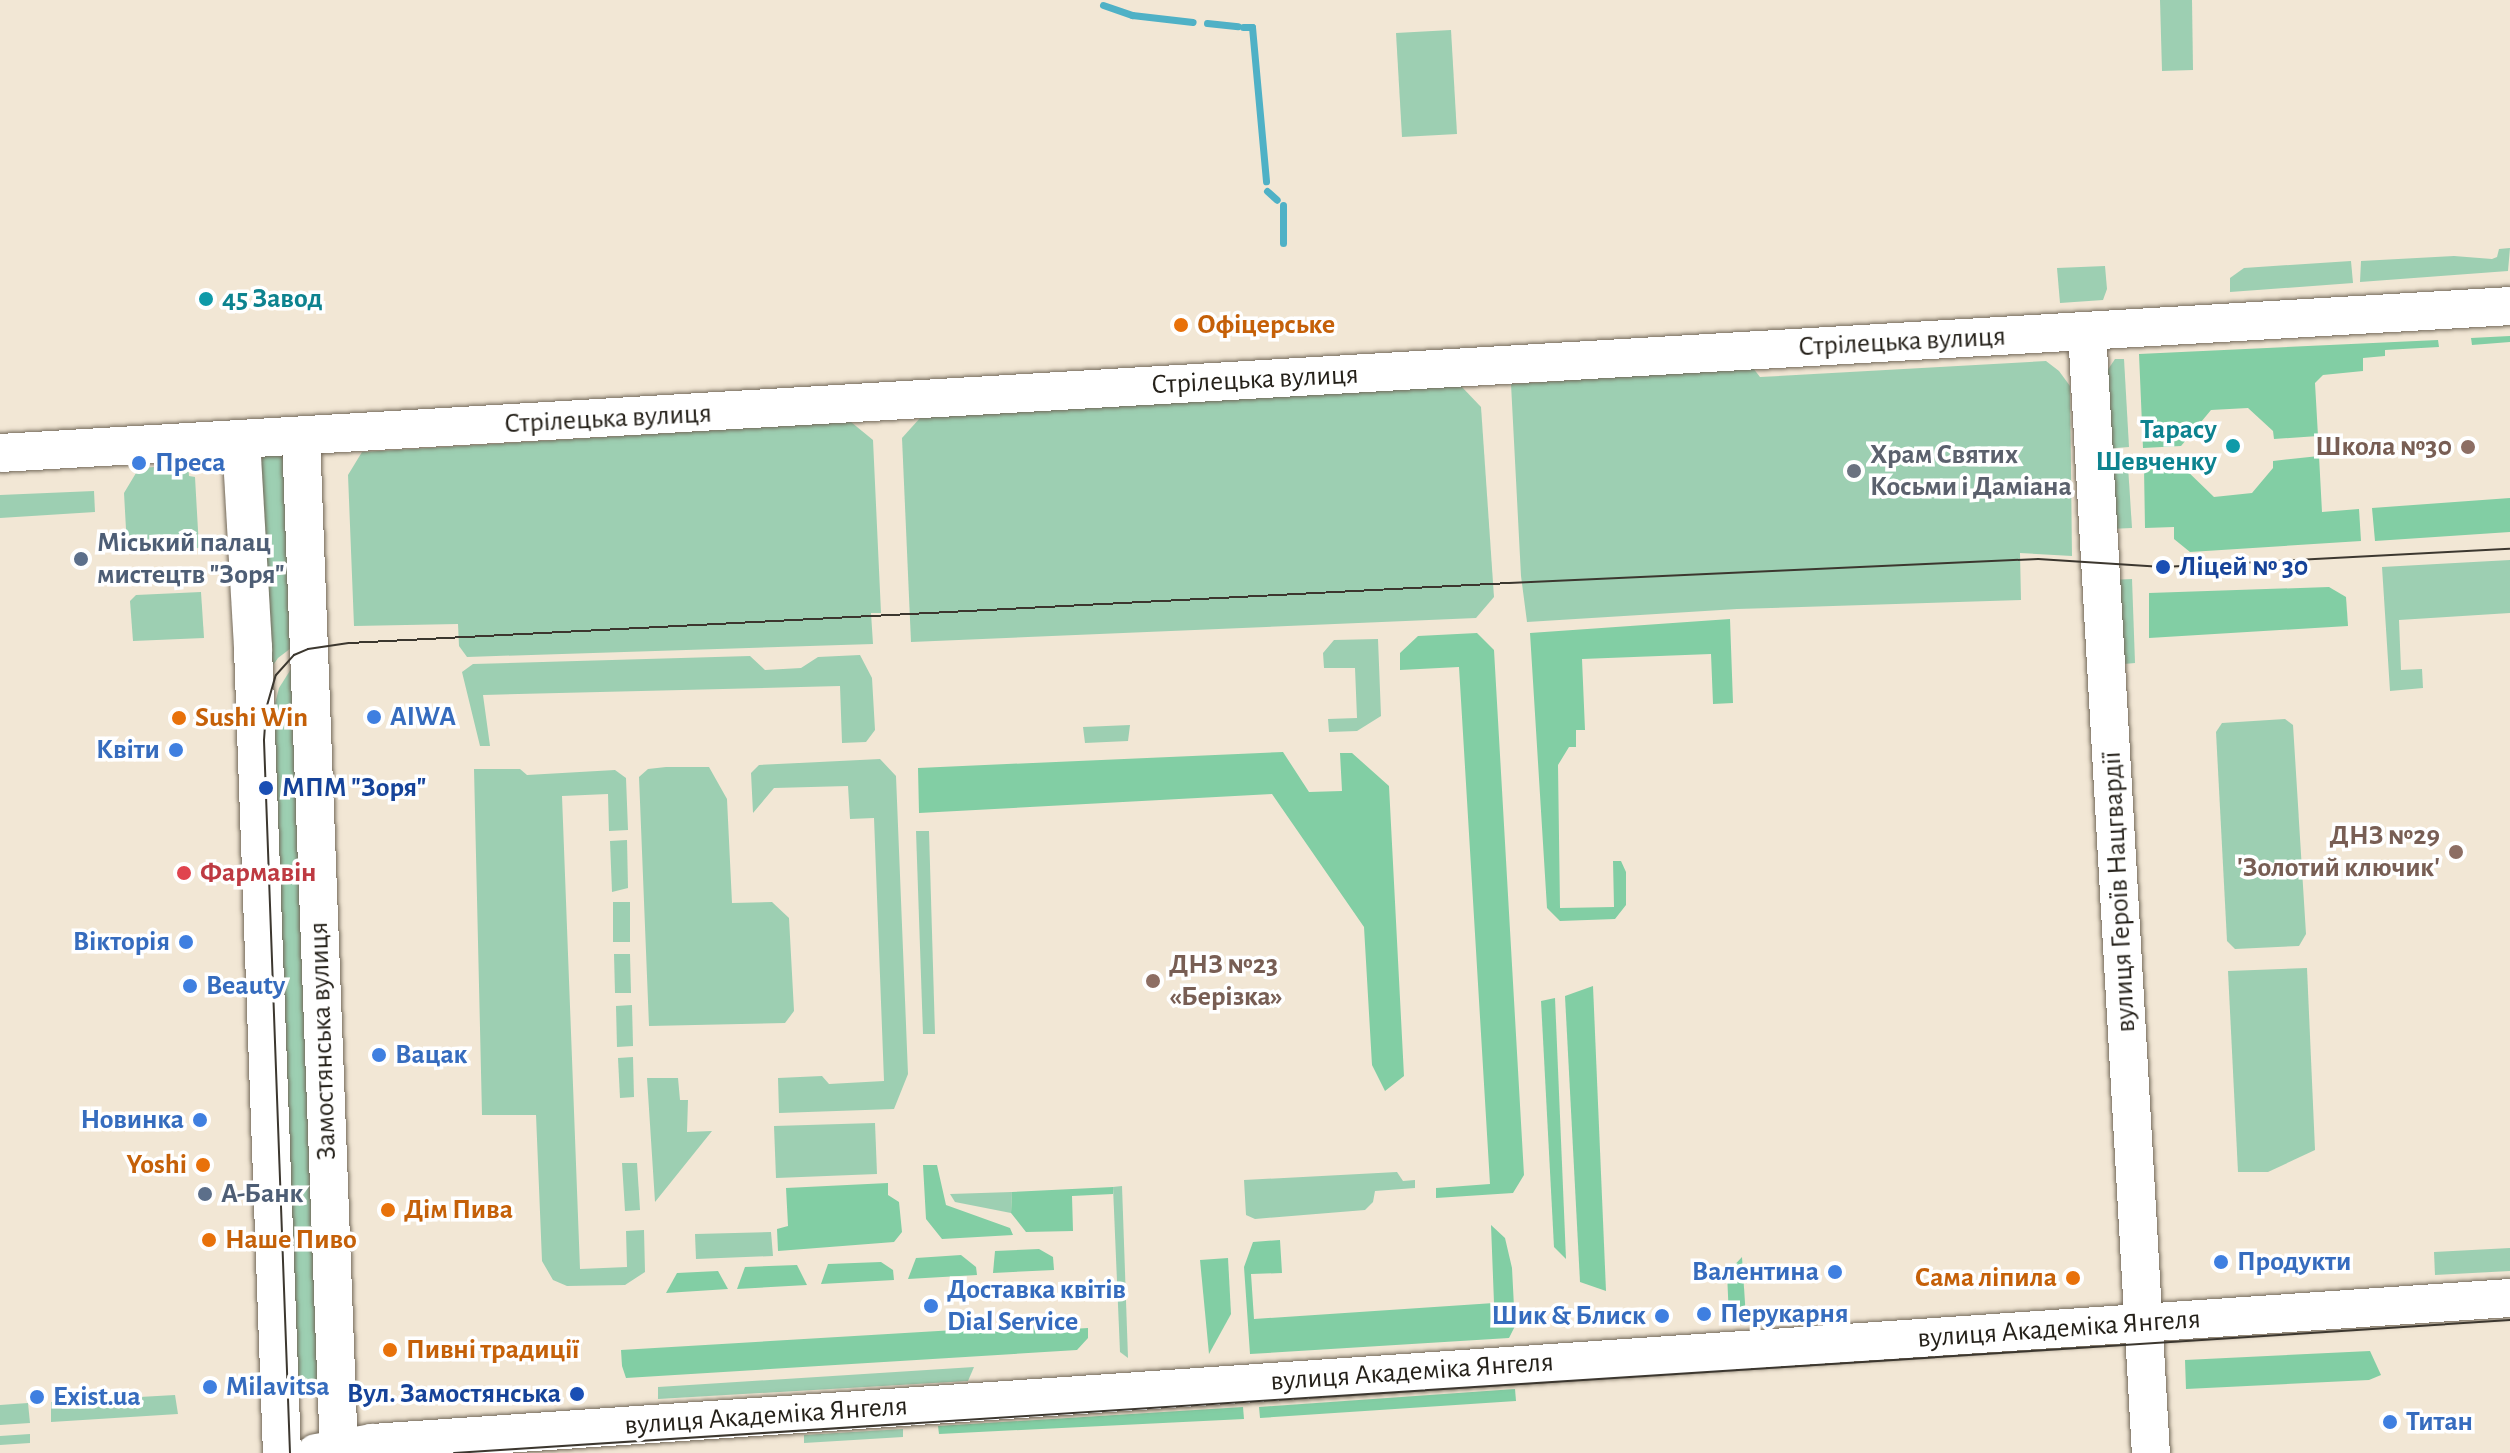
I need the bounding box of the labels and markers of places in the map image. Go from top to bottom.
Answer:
place label: 45 Завод [222,282,323,316]
marker: 45 Завод [197,290,215,308]
place label: Офіцерське [1197,308,1335,342]
marker: Офіцерське [1172,316,1190,334]
place label: Тарасу Шевченку [2096,413,2217,479]
place label: Школа №30 [2315,430,2452,464]
marker: Тарасу Шевченку [2224,437,2242,455]
place label: Храм Святих Косьми і Даміана [1870,438,2072,504]
marker: Школа №30 [2459,438,2477,456]
place label: Преса [155,446,226,480]
marker: Преса [130,454,148,472]
marker: Храм Святих Косьми і Даміана [1845,462,1863,480]
place label: Міський палац мистецтв "Зоря" [97,526,285,592]
marker: Міський палац мистецтв "Зоря" [72,550,90,568]
place label: Ліцей № 30 [2179,550,2308,584]
marker: Ліцей № 30 [2154,558,2172,576]
place label: AIWA [390,700,456,734]
place label: Sushi Win [195,701,308,735]
marker: AIWA [365,708,383,726]
marker: Sushi Win [170,709,188,727]
place label: Квіти [96,733,160,767]
marker: Квіти [167,741,185,759]
place label: МПМ "Зоря" [282,771,426,805]
marker: МПМ "Зоря" [257,779,275,797]
place label: ДНЗ №29 'Золотий ключик' [2237,819,2440,885]
marker: ДНЗ №29 'Золотий ключик' [2447,843,2465,861]
place label: Фармавін [200,856,316,890]
marker: Фармавін [175,864,193,882]
place label: Вікторія [73,925,170,959]
marker: Вікторія [177,933,195,951]
place label: ДНЗ №23 «Берізка» [1169,948,1283,1014]
place label: Beauty [206,969,285,1003]
marker: ДНЗ №23 «Берізка» [1144,972,1162,990]
marker: Beauty [181,977,199,995]
place label: Вацак [395,1038,467,1072]
marker: Вацак [370,1046,388,1064]
place label: Новинка [80,1103,184,1137]
marker: Новинка [191,1111,209,1129]
place label: Yoshi [126,1148,187,1182]
marker: Yoshi [194,1156,212,1174]
place label: А-Банк [221,1177,303,1211]
marker: А-Банк [196,1185,214,1203]
place label: Дім Пива [404,1193,513,1227]
marker: Дім Пива [379,1201,397,1219]
place label: Наше Пиво [225,1223,357,1257]
marker: Наше Пиво [200,1231,218,1249]
place label: Продукти [2237,1245,2351,1279]
marker: Продукти [2212,1253,2230,1271]
place label: Валентина [1692,1255,1819,1289]
place label: Сама ліпила [1915,1261,2057,1295]
marker: Валентина [1826,1263,1844,1281]
marker: Сама ліпила [2064,1269,2082,1287]
place label: Доставка квітів Dial Service [947,1273,1126,1339]
marker: Доставка квітів Dial Service [922,1297,940,1315]
place label: Перукарня [1720,1297,1848,1331]
place label: Шик & Блиск [1492,1299,1646,1333]
marker: Перукарня [1695,1305,1713,1323]
marker: Шик & Блиск [1653,1307,1671,1325]
place label: Пивні традиції [406,1333,579,1367]
marker: Пивні традиції [381,1341,399,1359]
place label: Milavitsa [226,1370,330,1404]
place label: Вул. Замостянська [347,1377,561,1411]
marker: Milavitsa [201,1378,219,1396]
place label: Exist.ua [53,1380,141,1414]
marker: Вул. Замостянська [568,1385,586,1403]
marker: Exist.ua [28,1388,46,1406]
place label: Титан [2406,1405,2473,1439]
marker: Титан [2381,1413,2399,1431]

